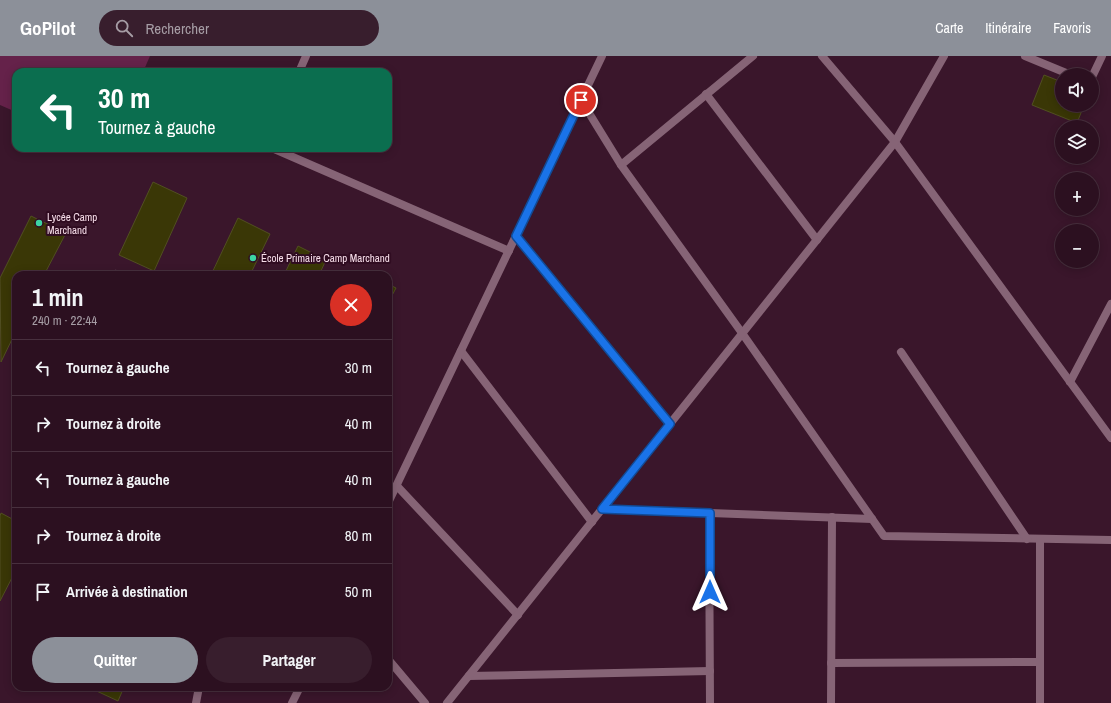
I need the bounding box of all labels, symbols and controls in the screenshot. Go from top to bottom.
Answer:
search box [99,10,379,46]
text: GoPilot [20,15,75,41]
icon: search [113,17,135,39]
text: Rechercher [145,18,209,39]
text: Carte [935,19,963,37]
text: Itinéraire [985,19,1031,37]
text: Favoris [1053,19,1091,37]
map controls [1055,68,1099,268]
button: sound [1055,68,1099,112]
text: 30 m [98,79,150,117]
pin [564,83,598,117]
icon: left [32,84,84,136]
icon: arrive [570,89,592,111]
text: Tournez à gauche [98,115,215,140]
button: layers [1055,120,1099,164]
button: + [1055,172,1099,216]
place label: Lycée Camp Marchand [47,210,97,237]
marker: Lycée Camp Marchand [34,218,44,228]
button: − [1055,224,1099,268]
place label: École Primaire Camp Marchand [261,251,390,265]
marker: École Primaire Camp Marchand [248,253,258,263]
text: 1 min [32,281,83,313]
button: close [330,284,372,326]
text: 240 m · 22:44 [32,312,97,329]
icon: left [32,357,54,379]
text: Tournez à gauche [66,357,170,378]
text: 30 m [345,357,372,378]
icon: right [32,413,54,435]
text: Tournez à droite [66,413,161,434]
text: 40 m [345,413,372,434]
icon: left [32,469,54,491]
text: Tournez à gauche [66,469,170,490]
text: 40 m [345,469,372,490]
icon: right [32,525,54,547]
text: Tournez à droite [66,525,161,546]
text: 80 m [345,525,372,546]
position arrow [689,571,731,613]
icon: arrive [32,581,54,603]
text: Arrivée à destination [66,581,188,602]
text: 50 m [345,581,372,602]
button: Quitter [32,637,198,683]
button: Partager [206,637,372,683]

